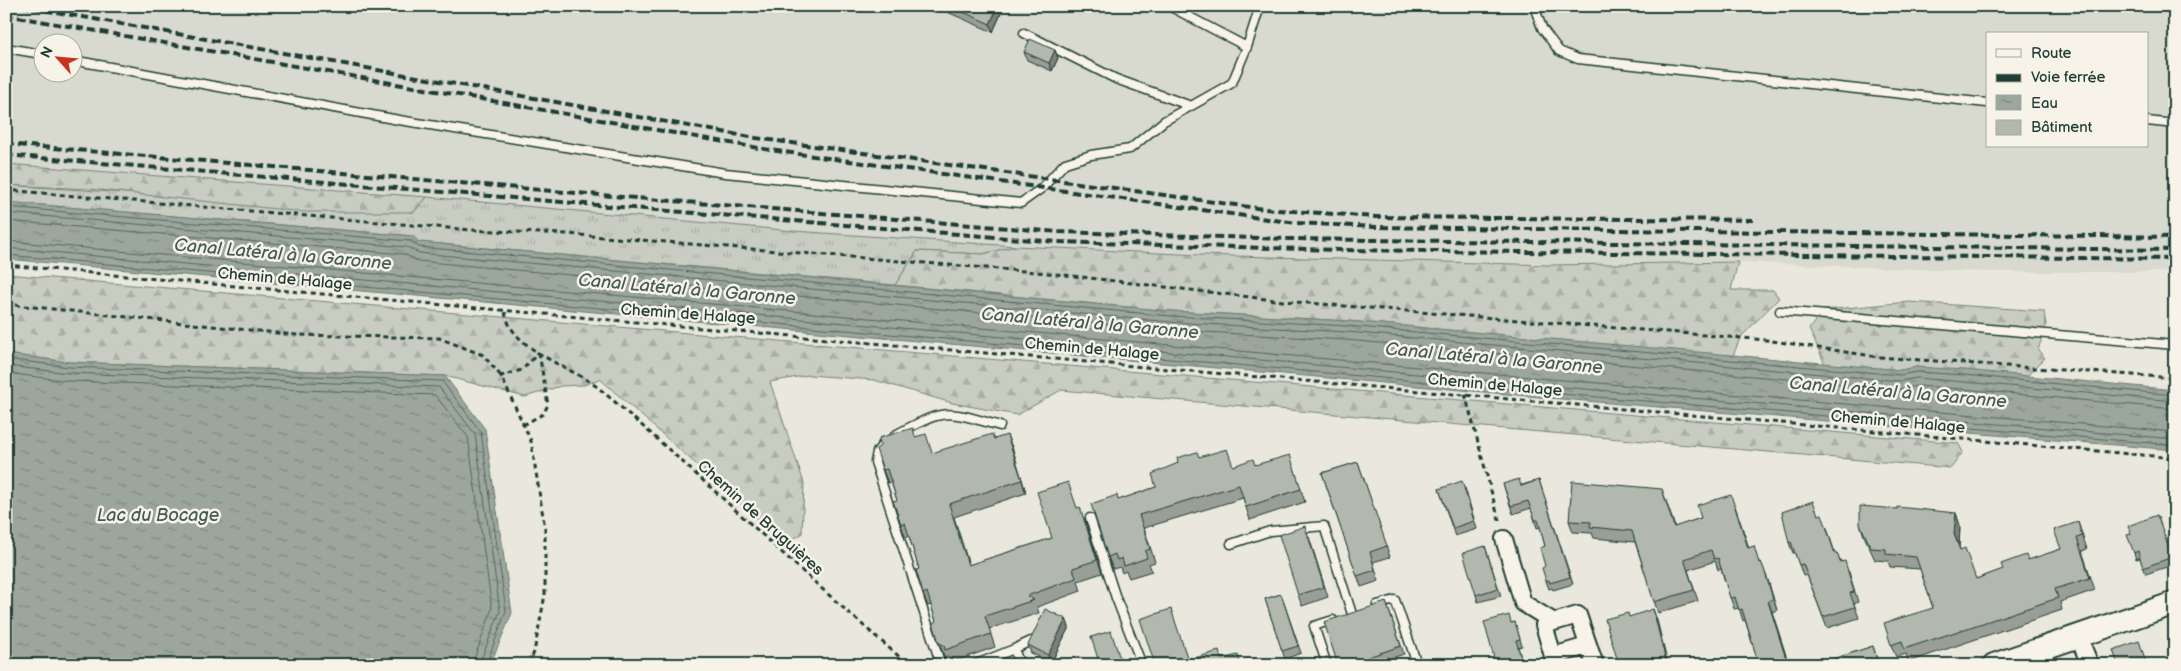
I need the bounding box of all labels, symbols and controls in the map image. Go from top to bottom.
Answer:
north arrow [32,32,82,82]
legend [1986,32,2148,148]
text: N [37,44,57,61]
text: Route [2031,44,2072,63]
text: Voie ferrée [2031,68,2106,87]
text: Eau [2031,94,2058,113]
text: Bâtiment [2031,118,2093,137]
water label: Canal Latéral à la Garonne [173,235,393,274]
street label: Chemin de Halage [217,264,353,295]
water label: Canal Latéral à la Garonne [577,270,797,309]
street label: Chemin de Halage [620,300,756,329]
water label: Canal Latéral à la Garonne [980,304,1200,343]
street label: Chemin de Halage [1024,334,1160,365]
water label: Canal Latéral à la Garonne [1384,339,1604,378]
street label: Chemin de Halage [1427,370,1563,401]
water label: Canal Latéral à la Garonne [1788,373,2008,412]
street label: Chemin de Halage [1830,407,1966,438]
street label: Chemin de Bruguières [693,457,827,580]
water label: Lac du Bocage [97,505,219,526]

